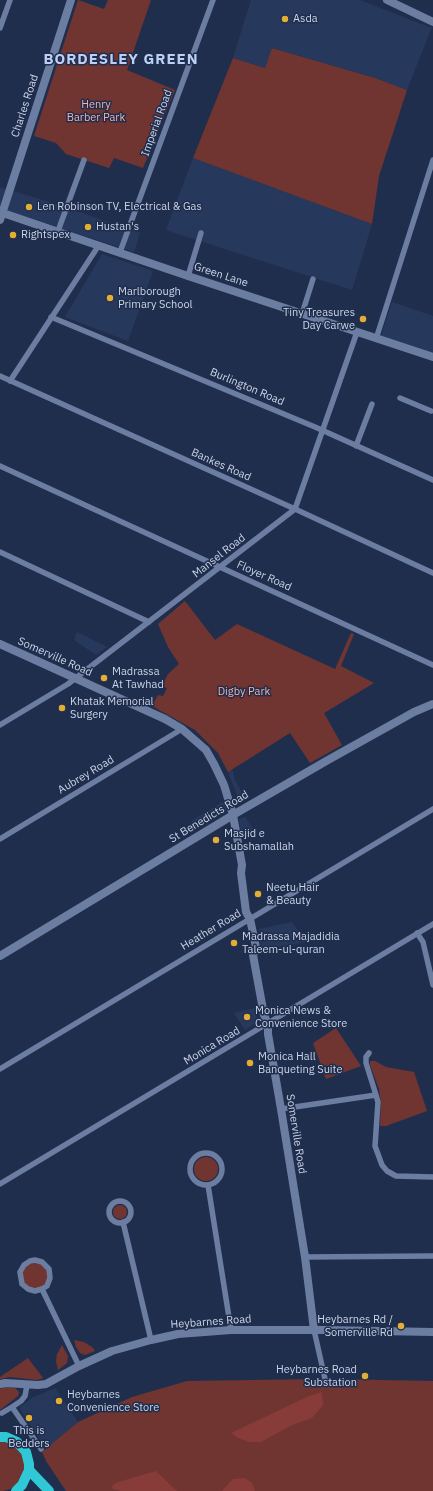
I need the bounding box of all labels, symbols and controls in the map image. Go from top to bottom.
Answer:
place label: Asda [293,12,318,26]
marker: Asda [280,14,290,24]
district label: BORDESLEY GREEN [43,51,199,69]
street label: Charles Road [9,73,41,139]
street label: Imperial Road [139,88,175,158]
park label: Henry Barber Park [67,98,125,124]
place label: Len Robinson TV, Electrical & Gas [37,200,202,214]
marker: Len Robinson TV, Electrical & Gas [24,202,34,212]
place label: Hustan's [96,220,139,234]
marker: Hustan's [83,222,93,232]
place label: Rightspex [21,228,70,242]
marker: Rightspex [8,230,18,240]
street label: Green Lane [192,260,250,290]
place label: Marlborough Primary School [118,285,193,311]
marker: Marlborough Primary School [105,293,115,303]
place label: Tiny Treasures Day Carwe [283,306,355,332]
marker: Tiny Treasures Day Carwe [358,314,368,324]
street label: Burlington Road [208,365,286,409]
street label: Bankes Road [189,446,253,484]
street label: Mansel Road [190,531,248,581]
street label: Floyer Road [235,558,293,594]
street label: Somerville Road [16,635,94,679]
place label: Madrassa At Tawhad [112,665,164,691]
marker: Madrassa At Tawhad [99,673,109,683]
park label: Digby Park [218,685,270,699]
place label: Khatak Memorial Surgery [70,695,154,721]
marker: Khatak Memorial Surgery [57,703,67,713]
street label: Aubrey Road [56,753,116,797]
street label: St Benedicts Road [167,788,251,846]
place label: Masjid e Subshamallah [224,827,294,853]
marker: Masjid e Subshamallah [211,835,221,845]
place label: Neetu Hair & Beauty [266,881,319,907]
marker: Neetu Hair & Beauty [253,889,263,899]
street label: Heather Road [179,907,243,953]
place label: Madrassa Majadidia Taleem-ul-quran [242,930,340,956]
marker: Madrassa Majadidia Taleem-ul-quran [229,938,239,948]
place label: Monica News & Convenience Store [255,1004,347,1030]
marker: Monica News & Convenience Store [242,1012,252,1022]
street label: Monica Road [181,1024,243,1068]
place label: Monica Hall Banqueting Suite [258,1050,342,1076]
marker: Monica Hall Banqueting Suite [245,1058,255,1068]
street label: Somerville Road [283,1093,309,1175]
street label: Heybarnes Road [170,1313,252,1331]
place label: Heybarnes Rd / Somerville Rd [317,1313,393,1339]
marker: Heybarnes Rd / Somerville Rd [396,1321,406,1331]
place label: Heybarnes Road Substation [276,1363,357,1389]
marker: Heybarnes Road Substation [360,1371,370,1381]
place label: Heybarnes Convenience Store [67,1388,159,1414]
marker: Heybarnes Convenience Store [54,1396,64,1406]
marker: This is Bedders [24,1413,34,1423]
place label: This is Bedders [8,1424,50,1450]

